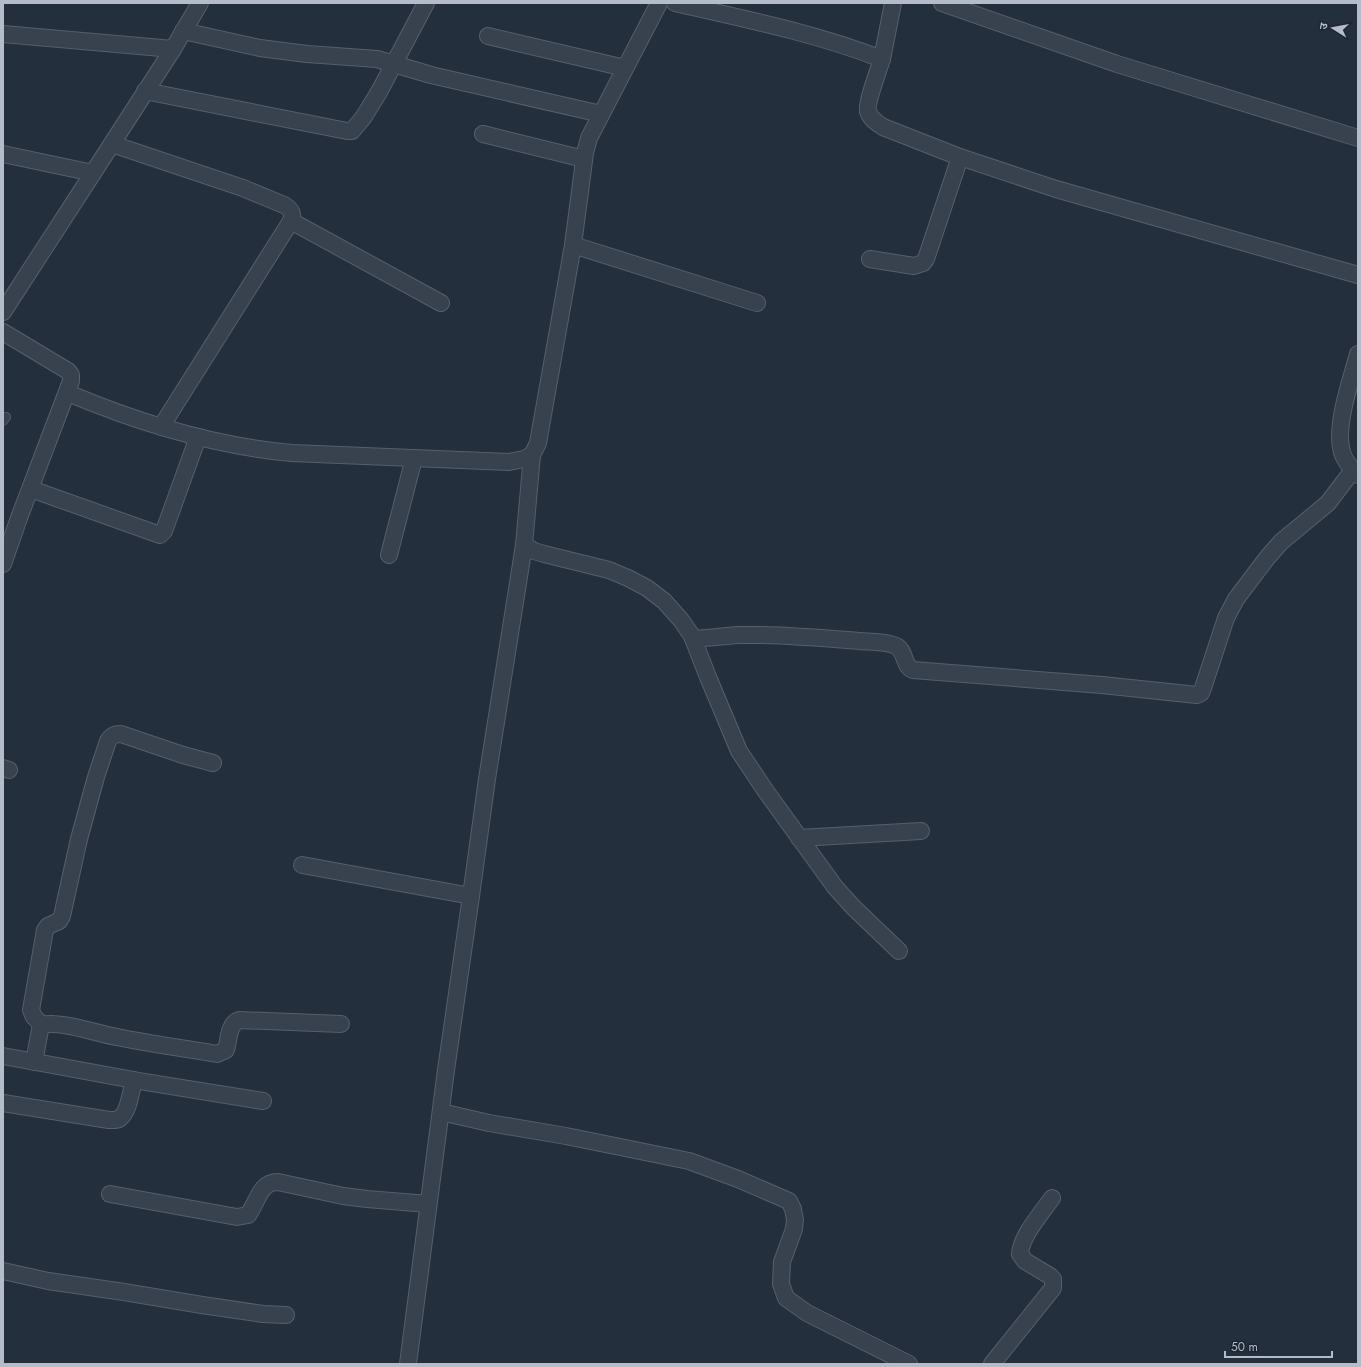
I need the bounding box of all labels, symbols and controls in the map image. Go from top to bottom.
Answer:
north arrow [1313,8,1353,48]
text: उ [1315,21,1332,31]
scale bar [1225,1333,1332,1359]
text: 50 m [1231,1338,1258,1356]

